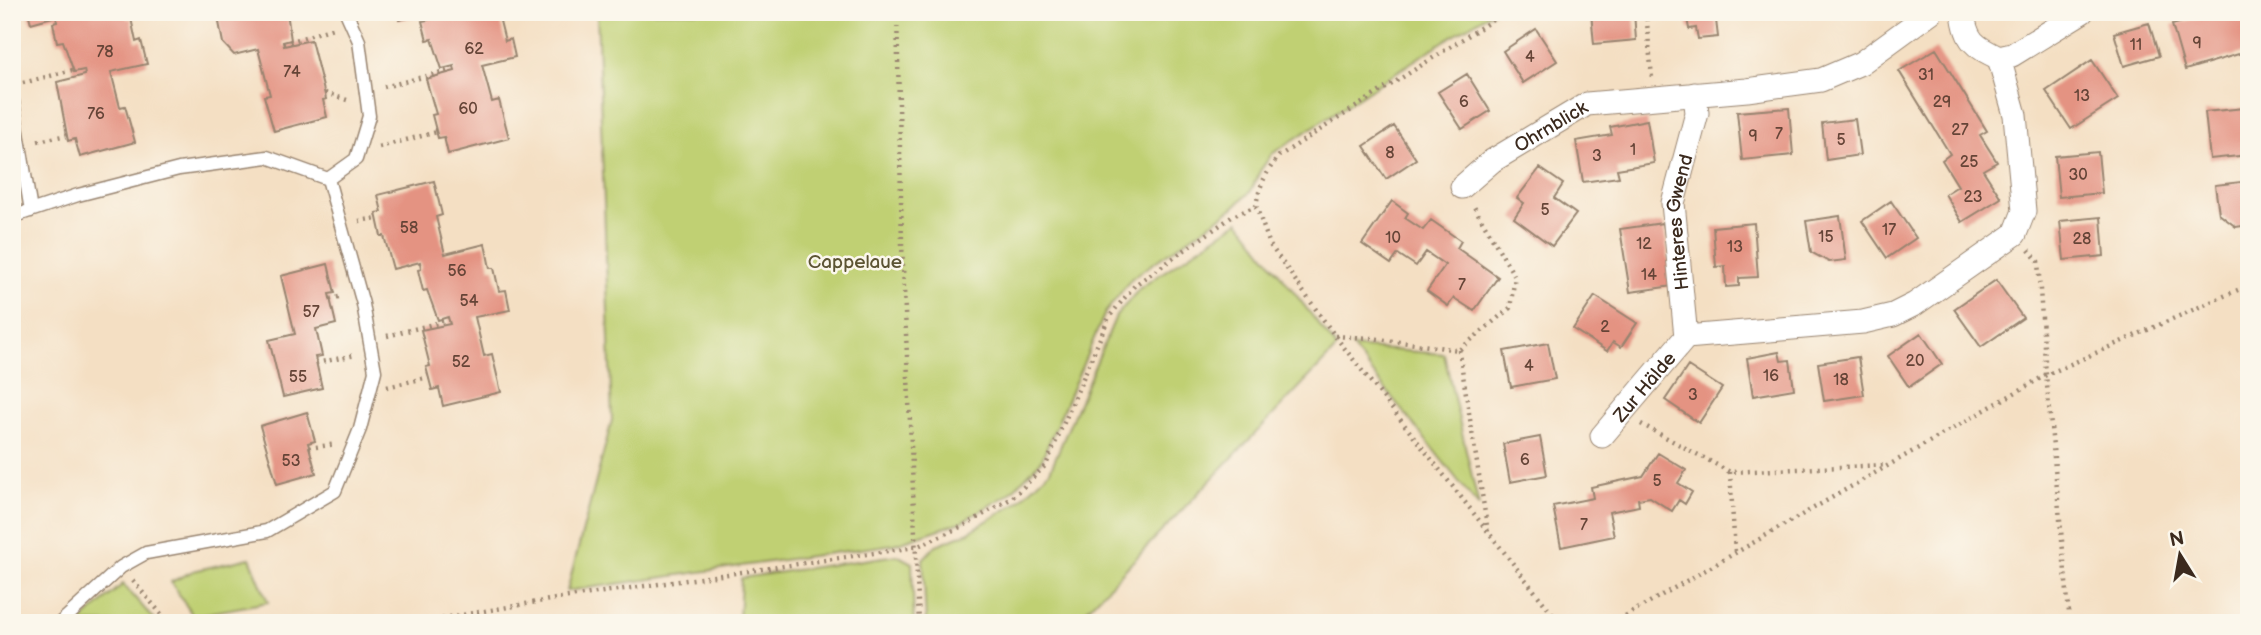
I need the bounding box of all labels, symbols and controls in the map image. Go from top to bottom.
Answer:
house number: 9 [2192,34,2202,53]
house number: 11 [2130,36,2142,55]
house number: 62 [464,40,484,59]
house number: 78 [96,43,114,62]
house number: 4 [1525,48,1535,67]
house number: 74 [283,63,301,82]
house number: 31 [1918,66,1934,85]
house number: 13 [2074,87,2090,106]
house number: 6 [1459,93,1469,112]
house number: 29 [1933,93,1951,112]
street label: Ohrnblick [1510,96,1593,158]
house number: 60 [458,100,478,119]
house number: 76 [87,105,105,124]
house number: 27 [1951,121,1969,140]
house number: 7 [1775,125,1783,144]
house number: 9 [1748,127,1758,146]
house number: 5 [1836,131,1846,150]
house number: 1 [1630,141,1636,160]
house number: 8 [1385,144,1395,163]
house number: 3 [1592,147,1602,166]
street label: Hinteres Gwend [1663,152,1699,291]
house number: 25 [1960,153,1978,172]
house number: 30 [2068,166,2088,185]
house number: 23 [1964,188,1983,207]
house number: 5 [1540,201,1550,220]
house number: 58 [400,219,418,238]
house number: 17 [1882,221,1896,240]
house number: 15 [1818,228,1834,247]
house number: 10 [1385,229,1401,248]
house number: 28 [2073,230,2091,249]
house number: 12 [1636,235,1652,254]
house number: 13 [1727,238,1743,257]
park label: Cappelaue [808,251,902,274]
house number: 56 [448,262,467,281]
house number: 14 [1641,266,1657,285]
house number: 7 [1458,276,1466,295]
house number: 54 [460,292,479,311]
house number: 57 [302,303,320,322]
house number: 2 [1600,318,1610,337]
street label: Zur Hälde [1608,348,1681,428]
house number: 20 [1906,352,1924,371]
house number: 52 [452,353,471,372]
house number: 4 [1524,357,1534,376]
house number: 16 [1763,367,1779,386]
house number: 55 [289,368,307,387]
house number: 18 [1833,371,1849,390]
house number: 3 [1688,386,1698,405]
house number: 6 [1520,451,1530,470]
house number: 53 [281,452,301,471]
house number: 5 [1652,472,1662,491]
house number: 7 [1580,516,1588,535]
north arrow [2146,520,2216,590]
text: N [2168,527,2186,552]

